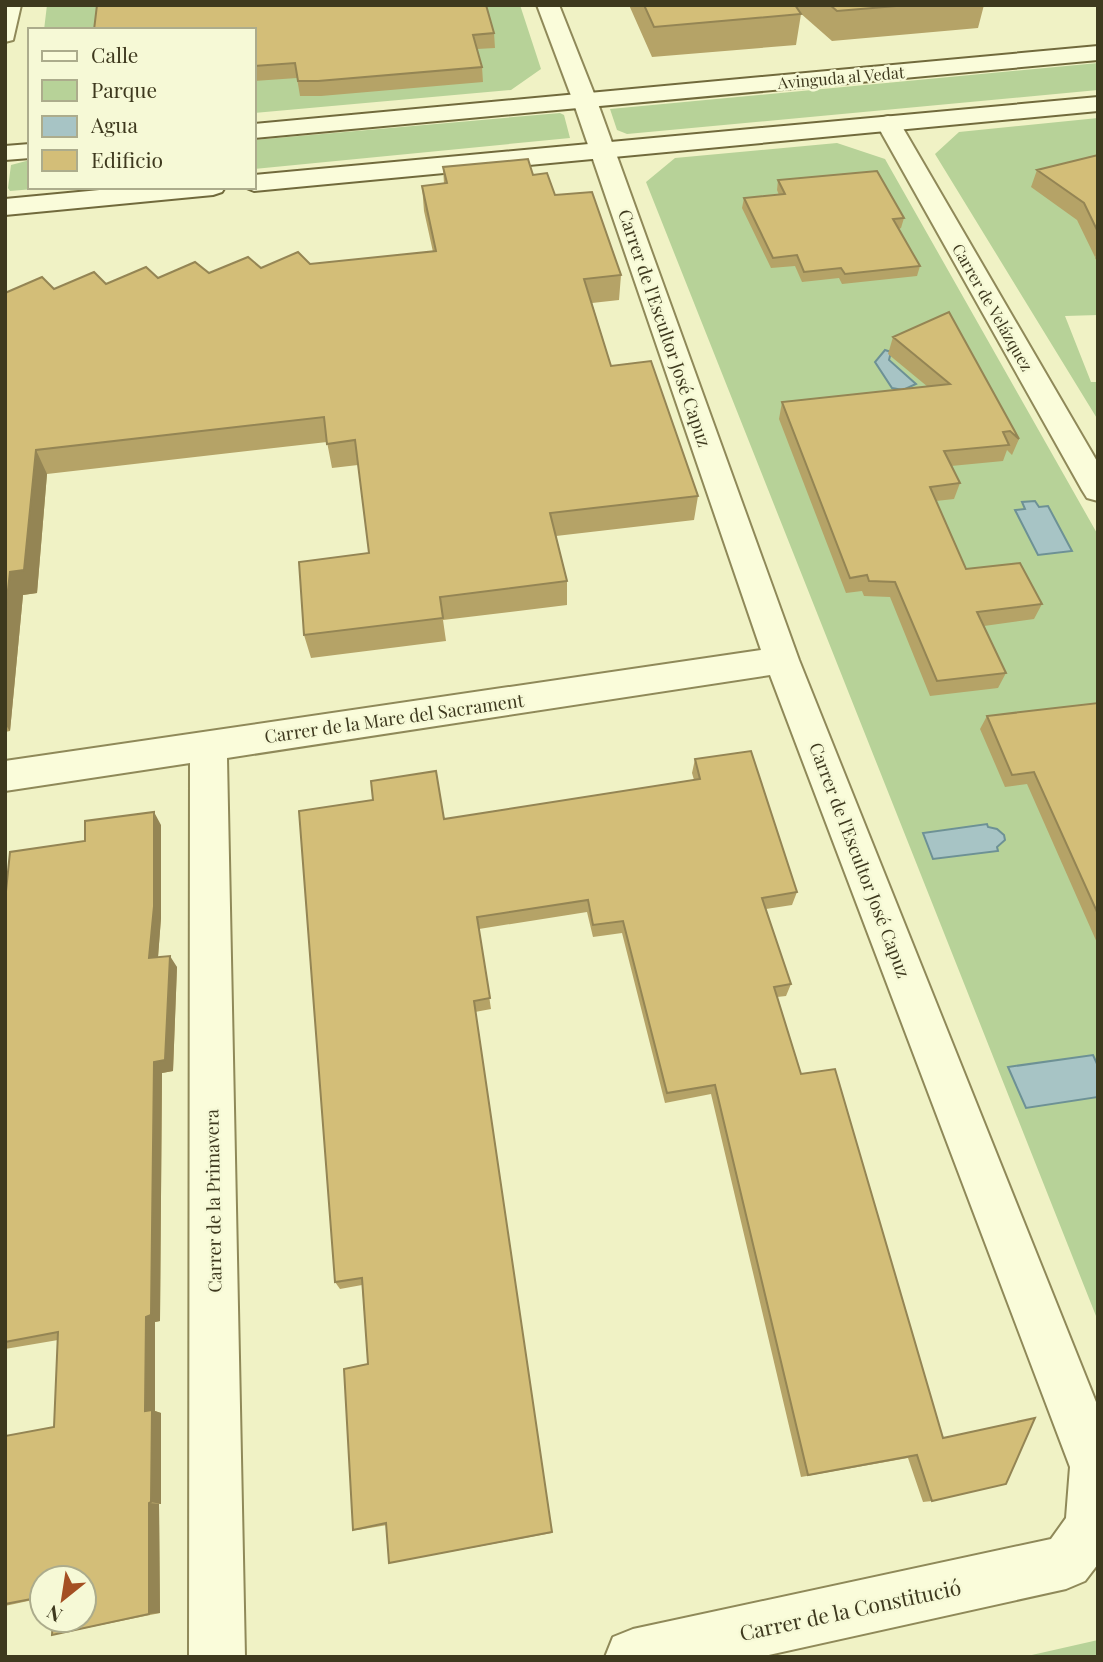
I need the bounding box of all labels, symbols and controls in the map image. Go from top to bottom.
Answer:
legend [28,28,256,189]
text: Calle [91,40,138,68]
street label: Avinguda al Vedat [776,61,905,93]
text: Parque [91,75,157,103]
text: Agua [90,110,139,138]
text: Edificio [91,145,163,173]
street label: Carrer de l'Escultor José Capuz [613,206,717,450]
street label: Carrer de Velázquez [948,239,1038,375]
street label: Carrer de la Mare del Sacrament [263,688,526,748]
street label: Carrer de l'Escultor José Capuz [804,739,916,981]
street label: Carrer de la Primavera [199,1109,227,1293]
north arrow [28,1564,98,1634]
street label: Carrer de la Constitució [737,1572,963,1646]
text: N [41,1600,66,1629]

